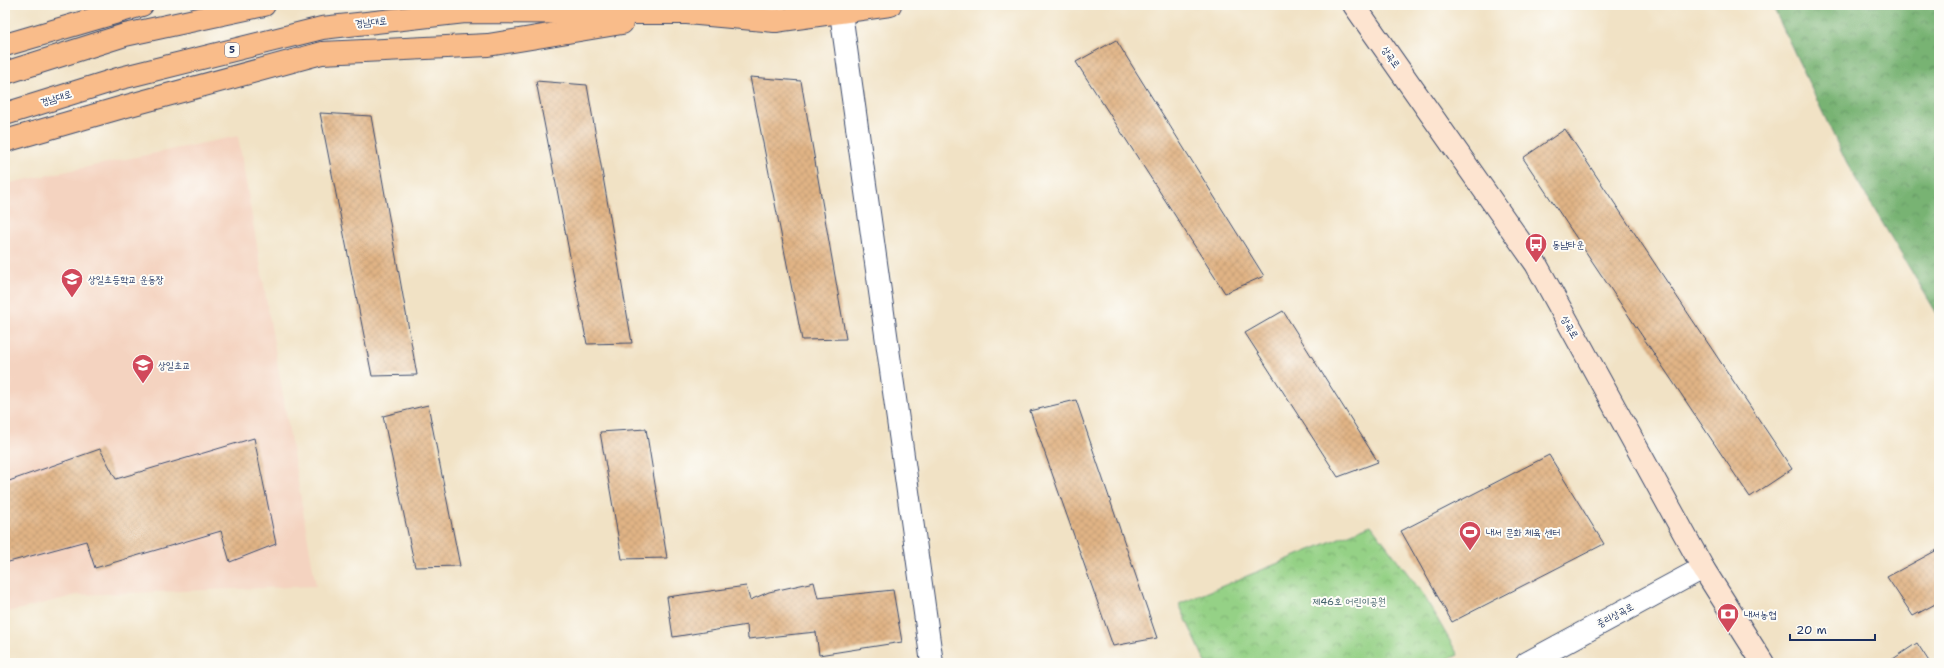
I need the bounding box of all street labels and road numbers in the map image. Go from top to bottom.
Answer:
street label: 경남대로 [354,14,388,30]
road number: 5 [225,43,239,57]
street label: 상곡로 [1379,43,1403,71]
street label: 경남대로 [39,87,73,109]
street label: 상곡로 [1558,313,1582,341]
street label: 중리상곡로 [1594,600,1636,630]

